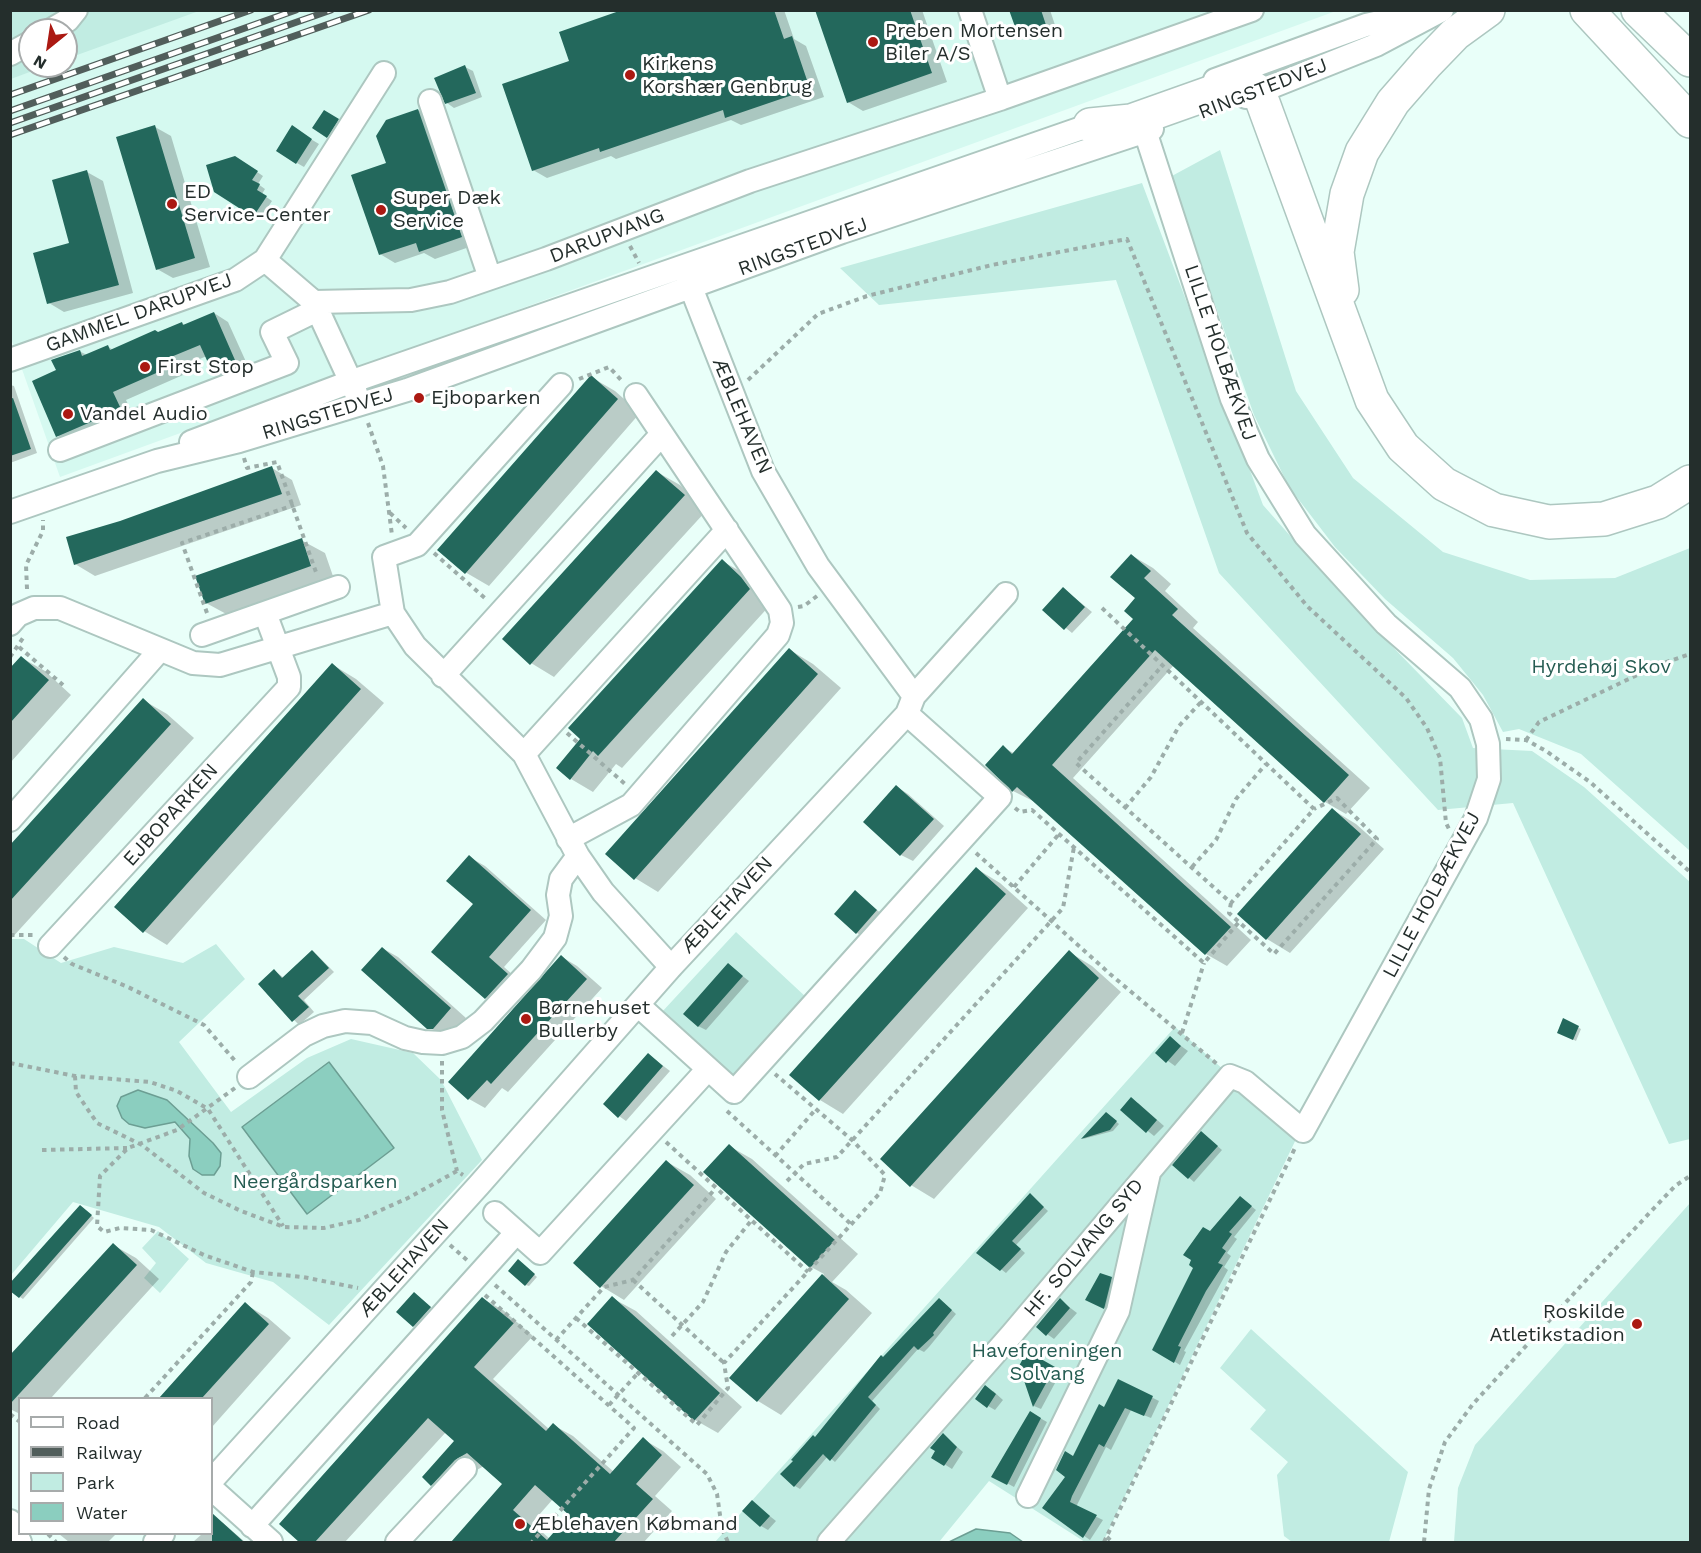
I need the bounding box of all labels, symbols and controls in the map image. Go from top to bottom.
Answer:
north arrow [18,18,78,78]
place label: Preben Mortensen Biler A/S [885,19,1063,66]
marker: Preben Mortensen Biler A/S [866,35,880,49]
text: N [30,51,50,73]
place label: Kirkens Korshær Genbrug [642,52,812,99]
street label: RINGSTEDVEJ [1195,53,1331,125]
marker: Kirkens Korshær Genbrug [623,68,637,82]
place label: ED Service-Center [184,180,331,227]
place label: Super Dæk Service [393,186,501,233]
marker: ED Service-Center [165,197,179,211]
marker: Super Dæk Service [374,203,388,217]
street label: DARUPVANG [546,203,668,269]
street label: RINGSTEDVEJ [735,212,871,282]
street label: LILLE HOLBÆKVEJ [1179,262,1261,444]
street label: GAMMEL DARUPVEJ [42,268,236,358]
street label: ÆBLEHAVEN [707,354,777,478]
place label: First Stop [157,355,254,379]
marker: First Stop [138,360,152,374]
street label: RINGSTEDVEJ [259,383,397,445]
place label: Ejboparken [431,386,541,410]
marker: Ejboparken [412,391,426,405]
place label: Vandel Audio [80,402,208,426]
marker: Vandel Audio [61,407,75,421]
park label: Hyrdehøj Skov [1531,655,1671,679]
street label: EJBOPARKEN [119,759,223,871]
street label: LILLE HOLBÆKVEJ [1378,808,1486,982]
street label: ÆBLEHAVEN [676,851,778,959]
place label: Børnehuset Bullerby [538,996,650,1043]
marker: Børnehuset Bullerby [519,1012,533,1026]
park label: Neergårdsparken [232,1170,398,1194]
street label: HF. SOLVANG SYD [1019,1174,1149,1322]
street label: ÆBLEHAVEN [354,1214,454,1322]
place label: Roskilde Atletikstadion [1489,1300,1625,1347]
marker: Roskilde Atletikstadion [1630,1317,1644,1331]
park label: Haveforeningen Solvang [972,1339,1122,1386]
legend [18,1397,213,1535]
text: Road [76,1412,120,1433]
text: Railway [76,1442,142,1463]
text: Park [76,1472,115,1493]
text: Water [76,1502,128,1523]
place label: Æblehaven Købmand [532,1512,738,1536]
marker: Æblehaven Købmand [513,1517,527,1531]

